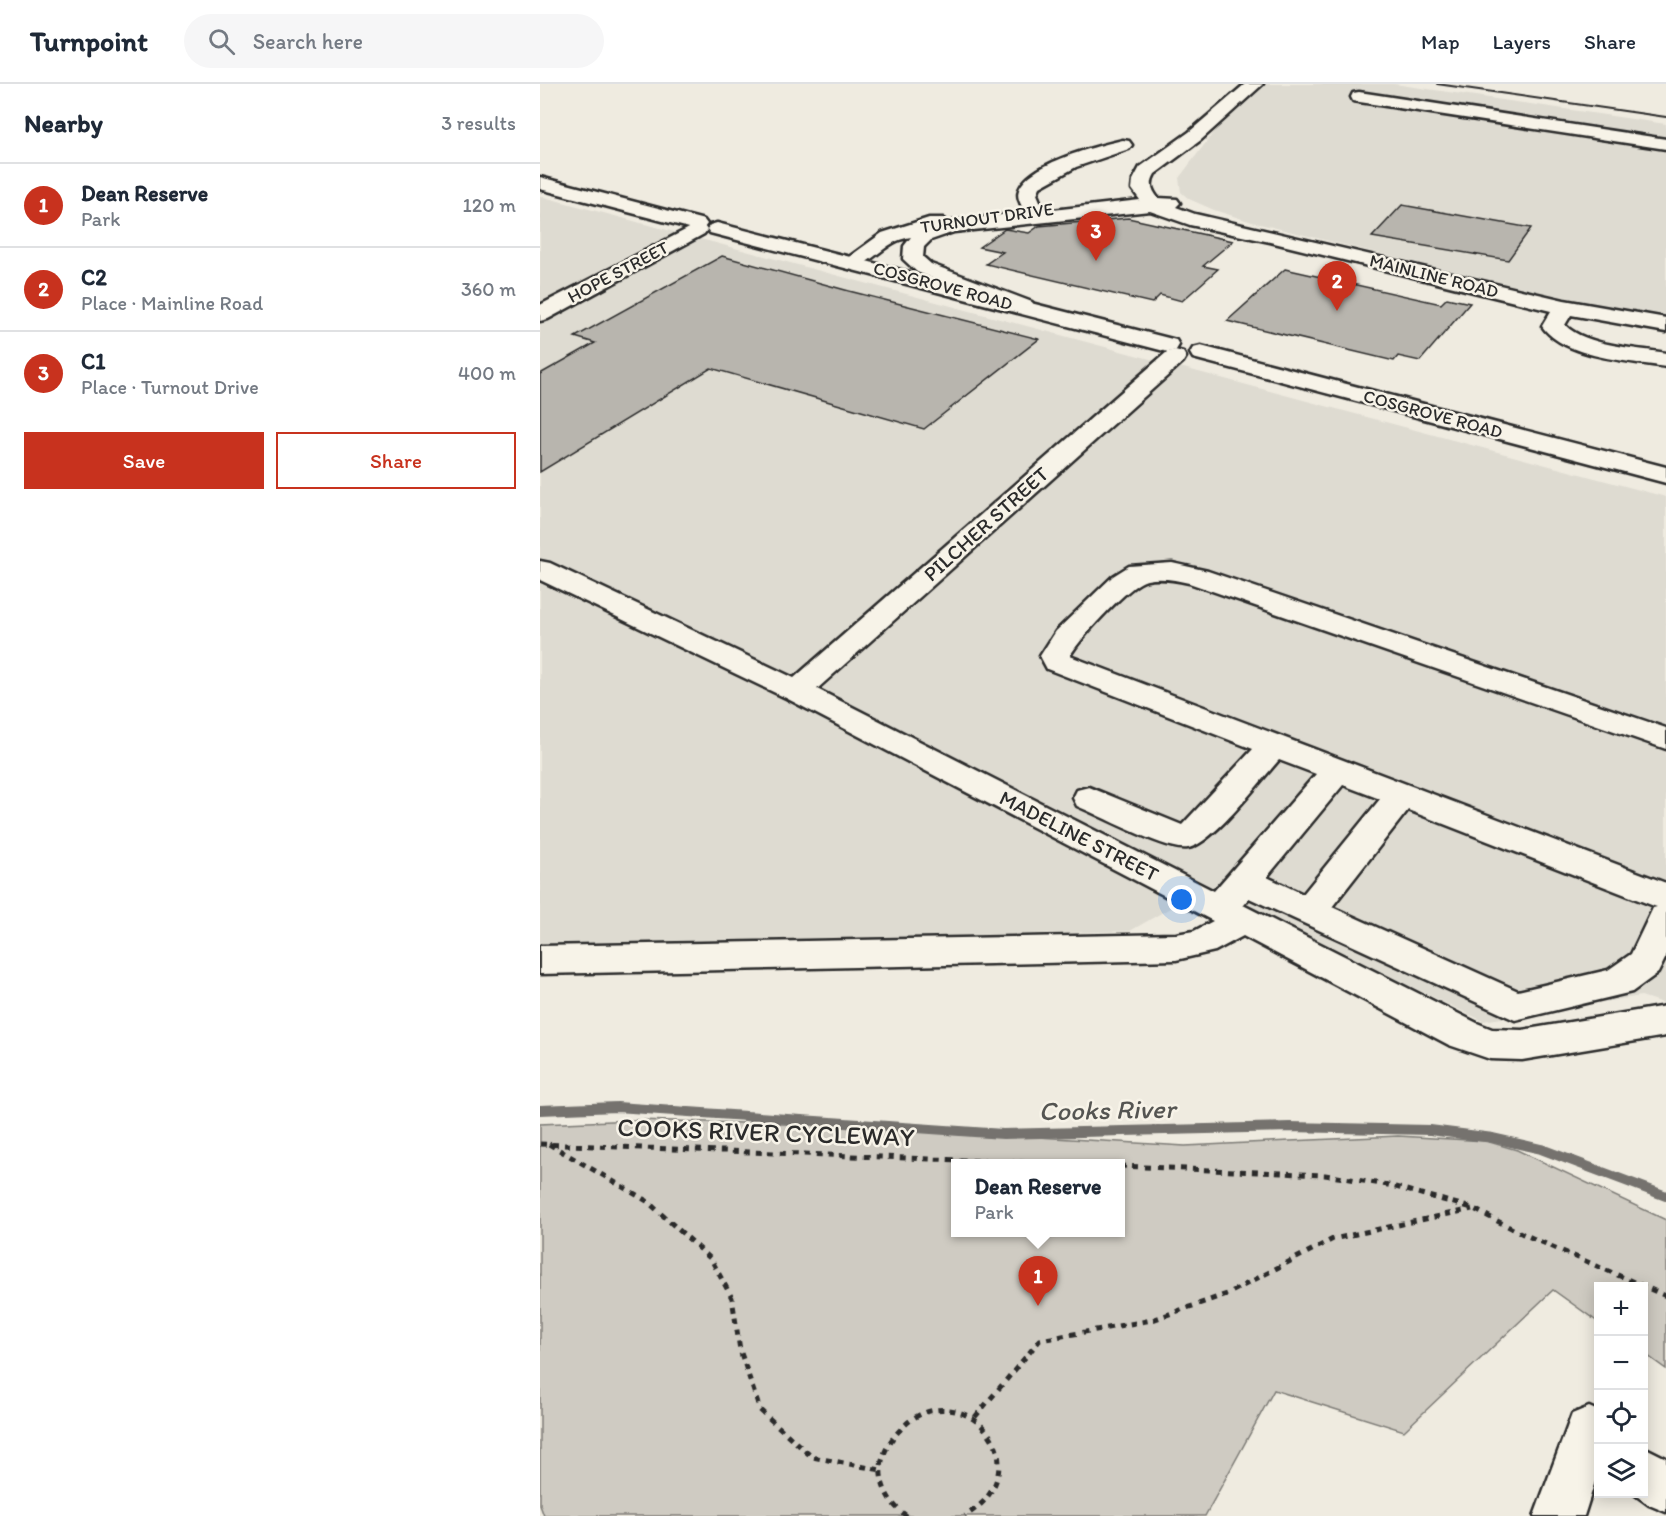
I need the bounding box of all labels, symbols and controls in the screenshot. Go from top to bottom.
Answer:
search box [184,14,604,68]
text: Turnpoint [30,24,148,58]
icon: search [205,25,238,58]
text: Search here [253,28,363,55]
text: Map [1421,29,1460,54]
text: Layers [1493,29,1551,54]
text: Share [1584,29,1636,54]
text: Nearby [24,107,103,139]
text: 3 results [441,111,516,135]
text: Dean Reserve [81,180,208,207]
text: 1 [39,193,48,217]
text: 120 m [463,193,516,217]
street label: TURNOUT DRIVE [919,198,1055,238]
text: Park [81,207,120,231]
pin: 3 [1076,212,1116,261]
street label: HOPE STREET [564,236,672,308]
street label: MAINLINE ROAD [1367,249,1501,303]
street label: COSGROVE ROAD [871,257,1015,315]
pin: 2 [1318,262,1356,311]
text: C2 [81,264,107,291]
text: 2 [38,277,49,301]
text: 360 m [461,277,516,301]
text: Place · Mainline Road [81,291,263,315]
text: C1 [81,348,105,375]
text: 3 [38,361,49,385]
text: 400 m [458,361,516,385]
text: Place · Turnout Drive [81,375,259,399]
street label: COSGROVE ROAD [1361,385,1505,443]
button: Save [24,432,264,489]
button: Share [276,432,516,489]
street label: PILCHER STREET [918,461,1053,586]
street label: MADELINE STREET [995,785,1163,887]
your location [1167,885,1196,914]
water label: Cooks River [1038,1092,1179,1127]
street label: COOKS RIVER CYCLEWAY [617,1111,915,1153]
popup [951,1159,1125,1237]
text: Dean Reserve [974,1173,1102,1200]
text: Park [974,1200,1014,1224]
pin: 1 [1018,1256,1058,1306]
map controls [1594,1282,1648,1498]
button: + [1594,1282,1648,1336]
button: − [1594,1336,1648,1390]
button: locate [1594,1390,1648,1444]
button: layers [1594,1444,1648,1498]

